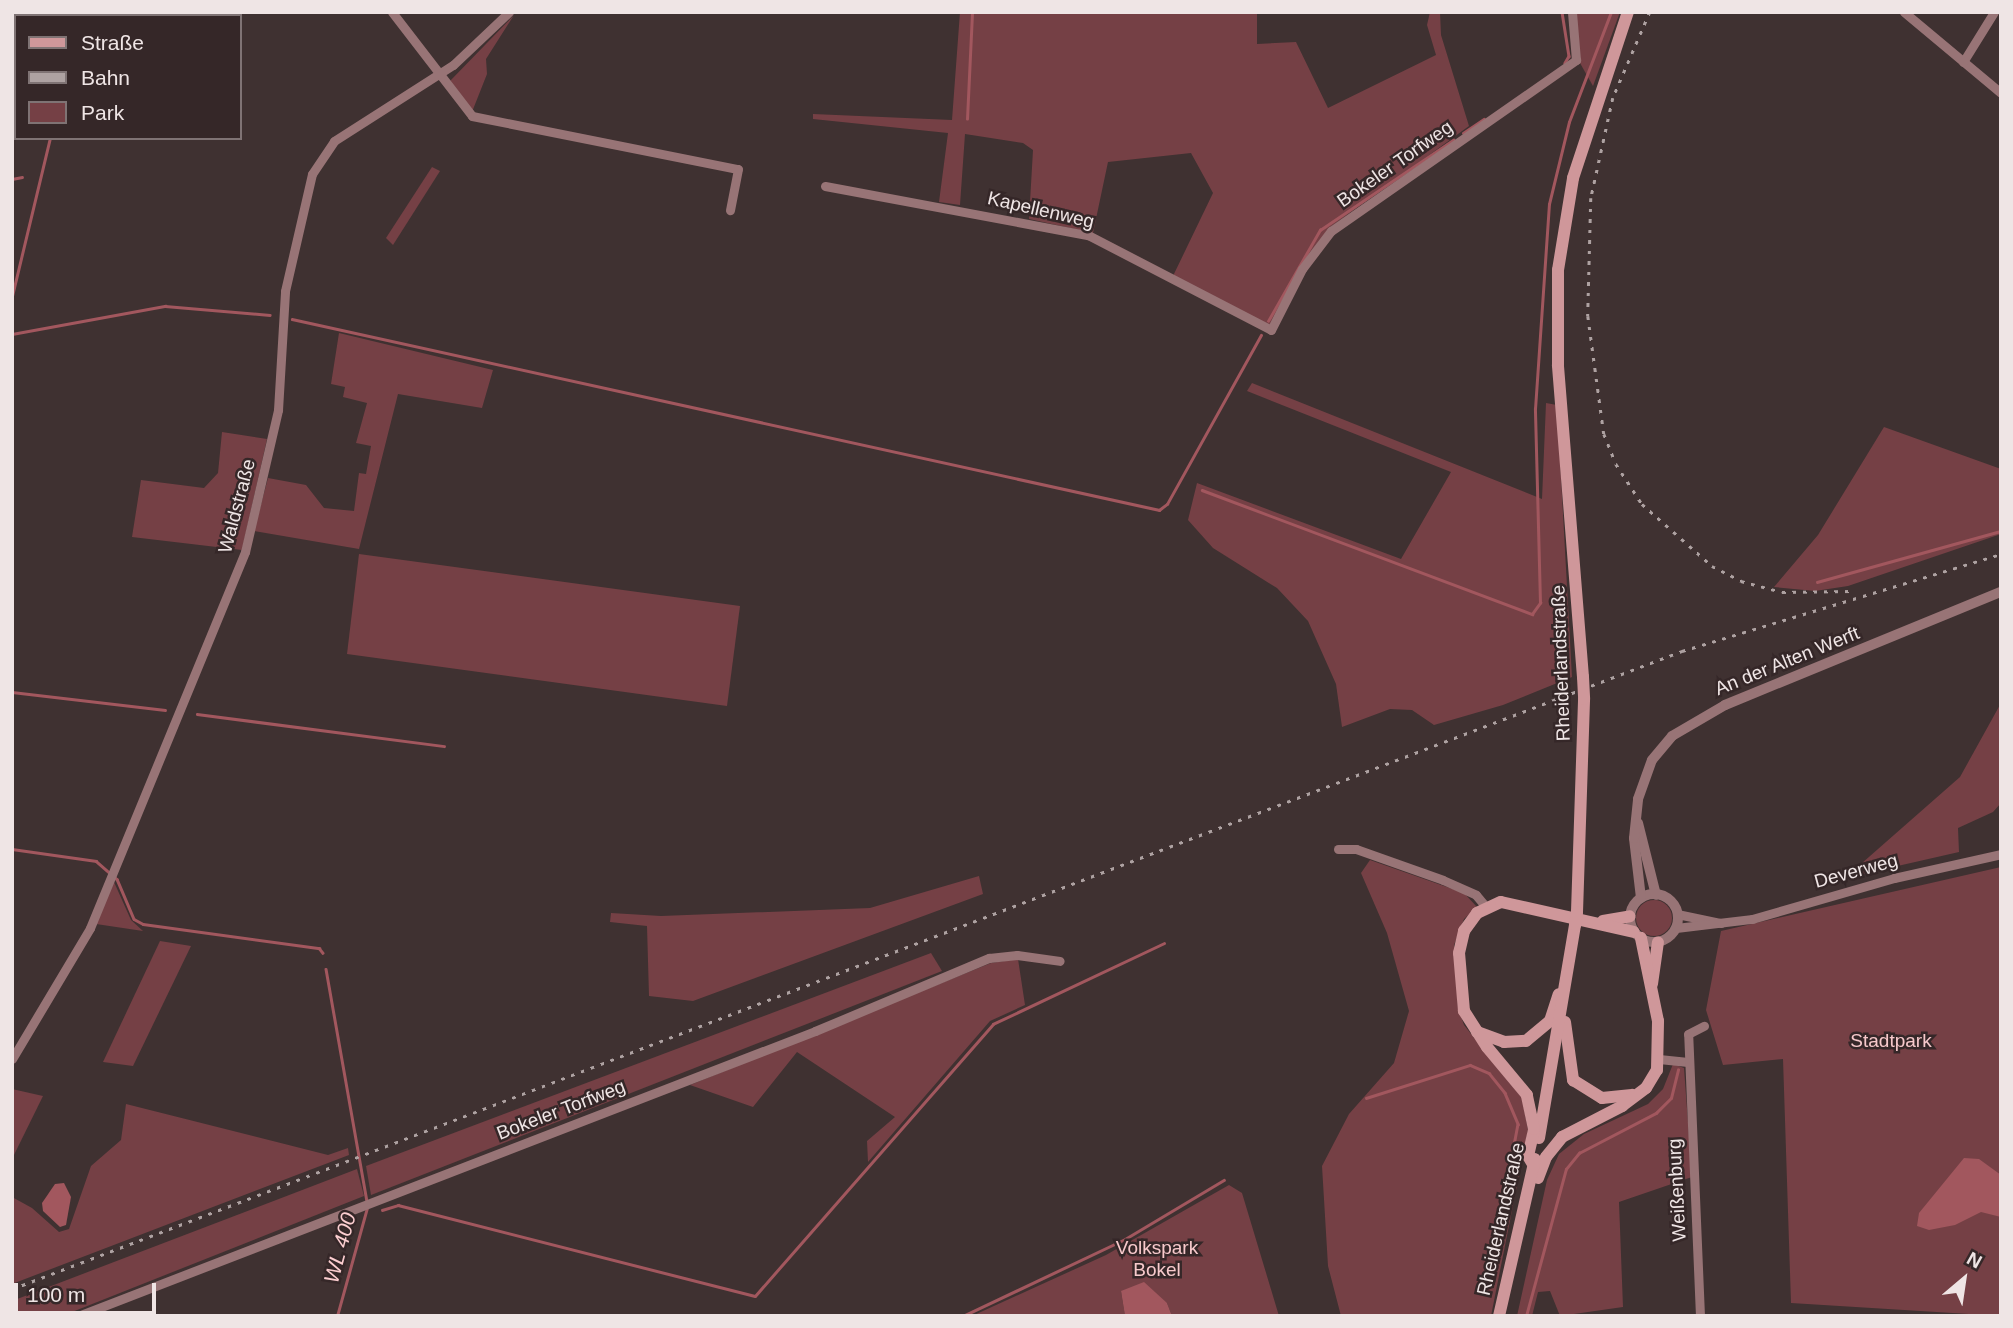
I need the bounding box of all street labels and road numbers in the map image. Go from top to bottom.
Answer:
street label: Bokeler Torfweg [1333,116,1457,212]
street label: Kapellenweg [985,187,1097,233]
street label: Waldstraße [214,456,260,556]
street label: Rheiderlandstraße [1547,584,1575,742]
street label: An der Alten Werft [1711,621,1863,701]
street label: Deverweg [1812,849,1900,893]
street label: Bokeler Torfweg [493,1075,629,1145]
street label: Weißenburg [1663,1138,1691,1242]
street label: Rheiderlandstraße [1472,1140,1530,1298]

